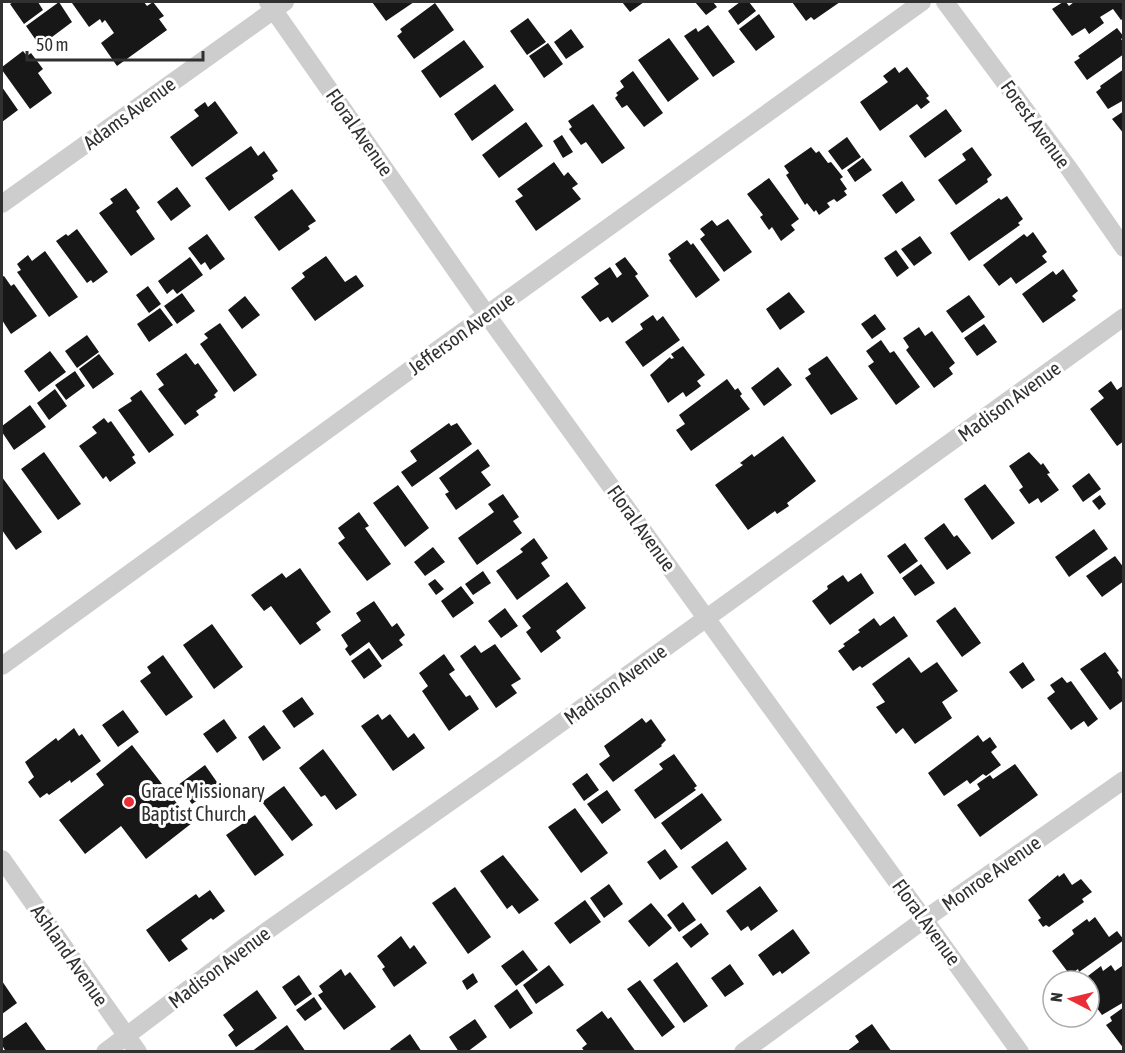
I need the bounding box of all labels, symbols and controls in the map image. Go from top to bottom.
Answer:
scale bar [27,24,202,62]
text: 50 m [36,34,68,55]
street label: Adams Avenue [78,72,180,154]
street label: Forest Avenue [996,76,1076,172]
street label: Floral Avenue [322,84,398,180]
street label: Jefferson Avenue [403,287,519,379]
street label: Madison Avenue [953,356,1065,446]
street label: Floral Avenue [603,480,681,576]
street label: Madison Avenue [559,639,671,729]
place label: Grace Missionary Baptist Church [141,779,265,825]
marker: Grace Missionary Baptist Church [122,795,136,809]
street label: Monroe Avenue [937,831,1045,915]
street label: Floral Avenue [888,874,966,970]
street label: Ashland Avenue [27,900,113,1010]
street label: Madison Avenue [164,921,274,1013]
north arrow [1041,969,1101,1029]
text: N [1047,991,1066,1003]

